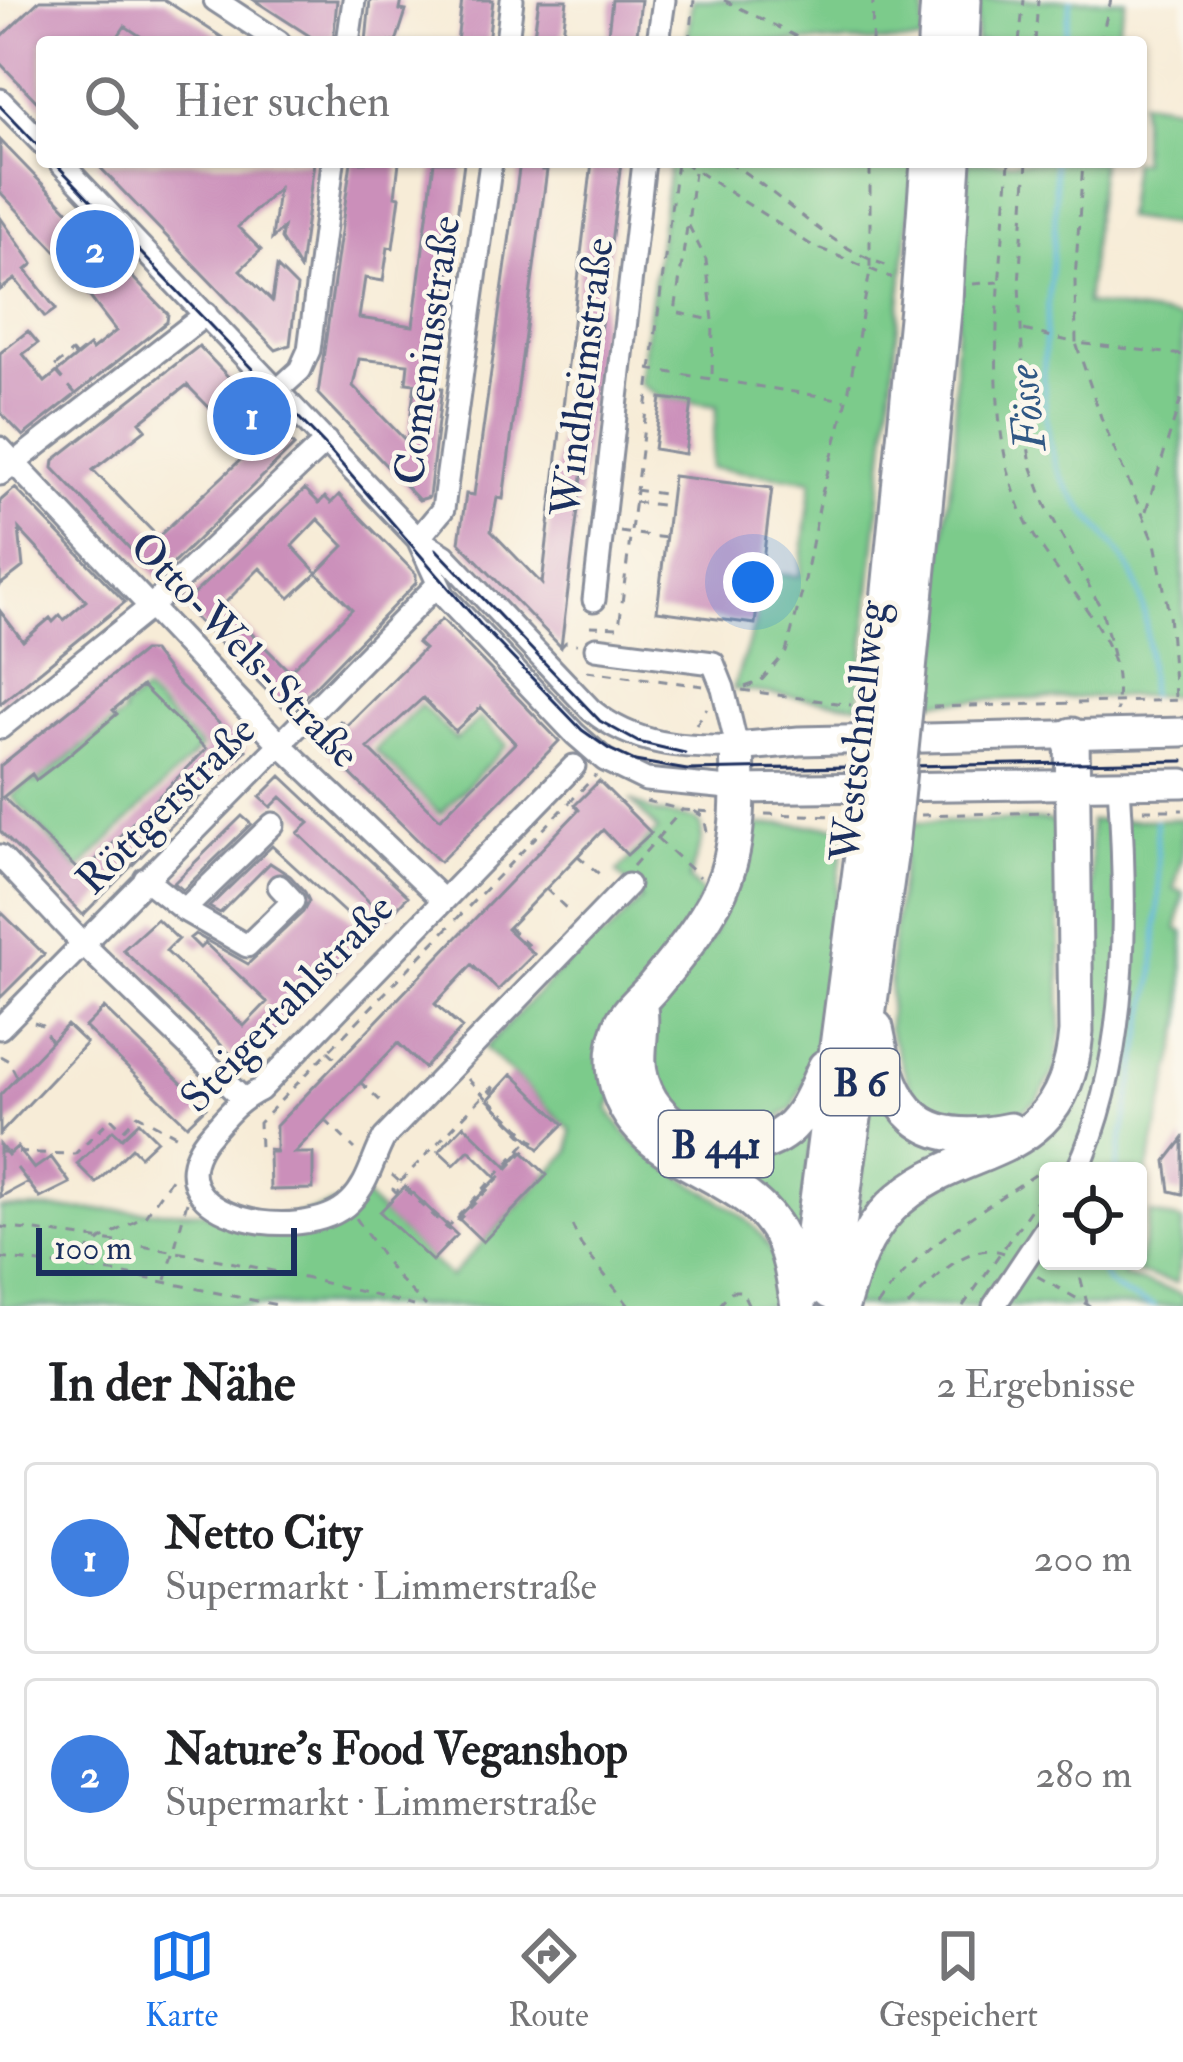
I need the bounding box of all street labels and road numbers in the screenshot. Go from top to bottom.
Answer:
street label: Comeniusstraße [383,213,473,488]
street label: Windheimstraße [540,235,626,521]
street label: Otto-Wels-Straße [119,521,371,780]
street label: Westschnellweg [819,597,899,865]
street label: Röttgerstraße [66,705,267,906]
street label: Steigertahlstraße [170,883,405,1124]
road number: B 6 [821,1049,899,1115]
road number: B 441 [659,1111,773,1177]

